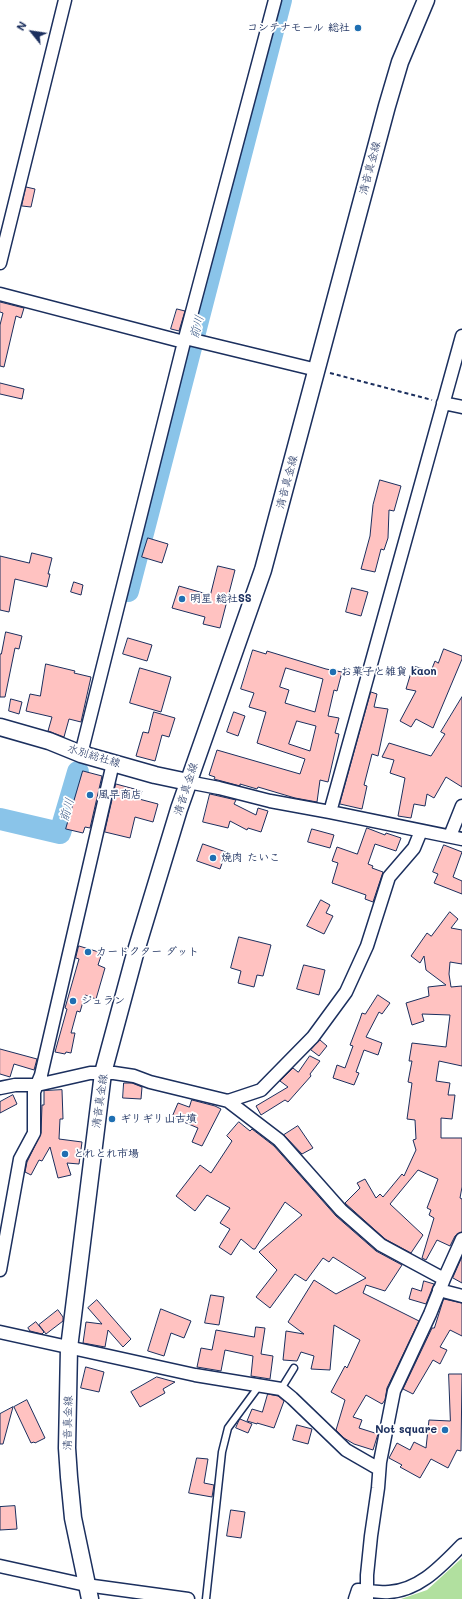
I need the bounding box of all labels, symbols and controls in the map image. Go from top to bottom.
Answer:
north arrow [12,12,52,52]
text: N [13,18,30,33]
place label: コンテナモール 総社 [247,21,350,35]
marker: コンテナモール 総社 [353,23,363,33]
street label: 清音真金線 [357,140,383,196]
water label: 前川 [187,314,207,340]
street label: 清音真金線 [274,454,300,510]
place label: 明星 総社SS [190,592,252,606]
marker: 明星 総社SS [177,594,187,604]
place label: お菓子と雑貨 kaon [341,665,437,679]
marker: お菓子と雑貨 kaon [328,667,338,677]
street label: 水別総社線 [66,742,122,770]
street label: 清音真金線 [171,761,201,817]
place label: 風早商店 [98,788,142,802]
marker: 風早商店 [85,790,95,800]
water label: 前川 [57,796,77,824]
place label: 焼肉 たいこ [221,851,280,865]
marker: 焼肉 たいこ [208,853,218,863]
place label: カードクター ダット [96,945,199,959]
marker: カードクター ダット [83,947,93,957]
place label: ジュラン [81,994,125,1008]
marker: ジュラン [68,996,78,1006]
street label: 清音真金線 [90,1073,110,1129]
place label: ギリギリ山古墳 [120,1112,197,1126]
marker: ギリギリ山古墳 [107,1114,117,1124]
place label: とれとれ市場 [73,1147,139,1161]
marker: とれとれ市場 [60,1149,70,1159]
street label: 清音真金線 [61,1395,75,1451]
place label: Not square [375,1423,437,1437]
marker: Not square [440,1425,450,1435]

